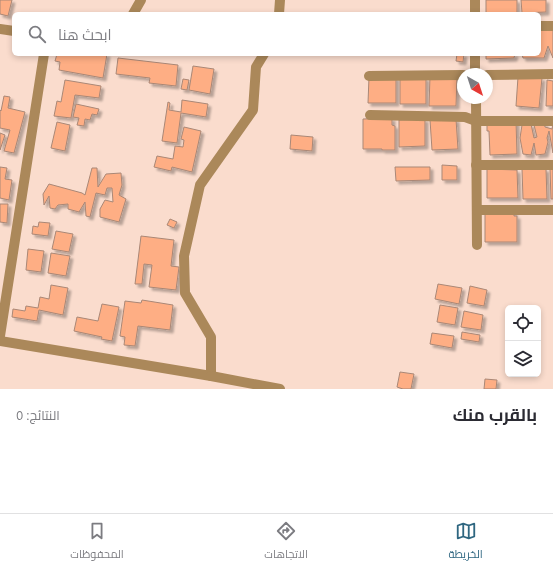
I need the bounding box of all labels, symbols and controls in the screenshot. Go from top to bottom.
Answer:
search box [12,12,541,56]
icon: search [26,23,48,45]
text: ابحث هنا [58,26,112,43]
north arrow [457,68,493,104]
map controls [505,305,541,377]
button: locate [505,305,541,341]
button: layers [505,341,541,377]
text: بالقرب منك [453,405,537,424]
text: النتائج: 0 [16,408,60,422]
tab: المحفوظات [70,520,124,564]
tab: الاتجاهات [264,520,308,564]
tab: الخريطة [448,520,483,564]

